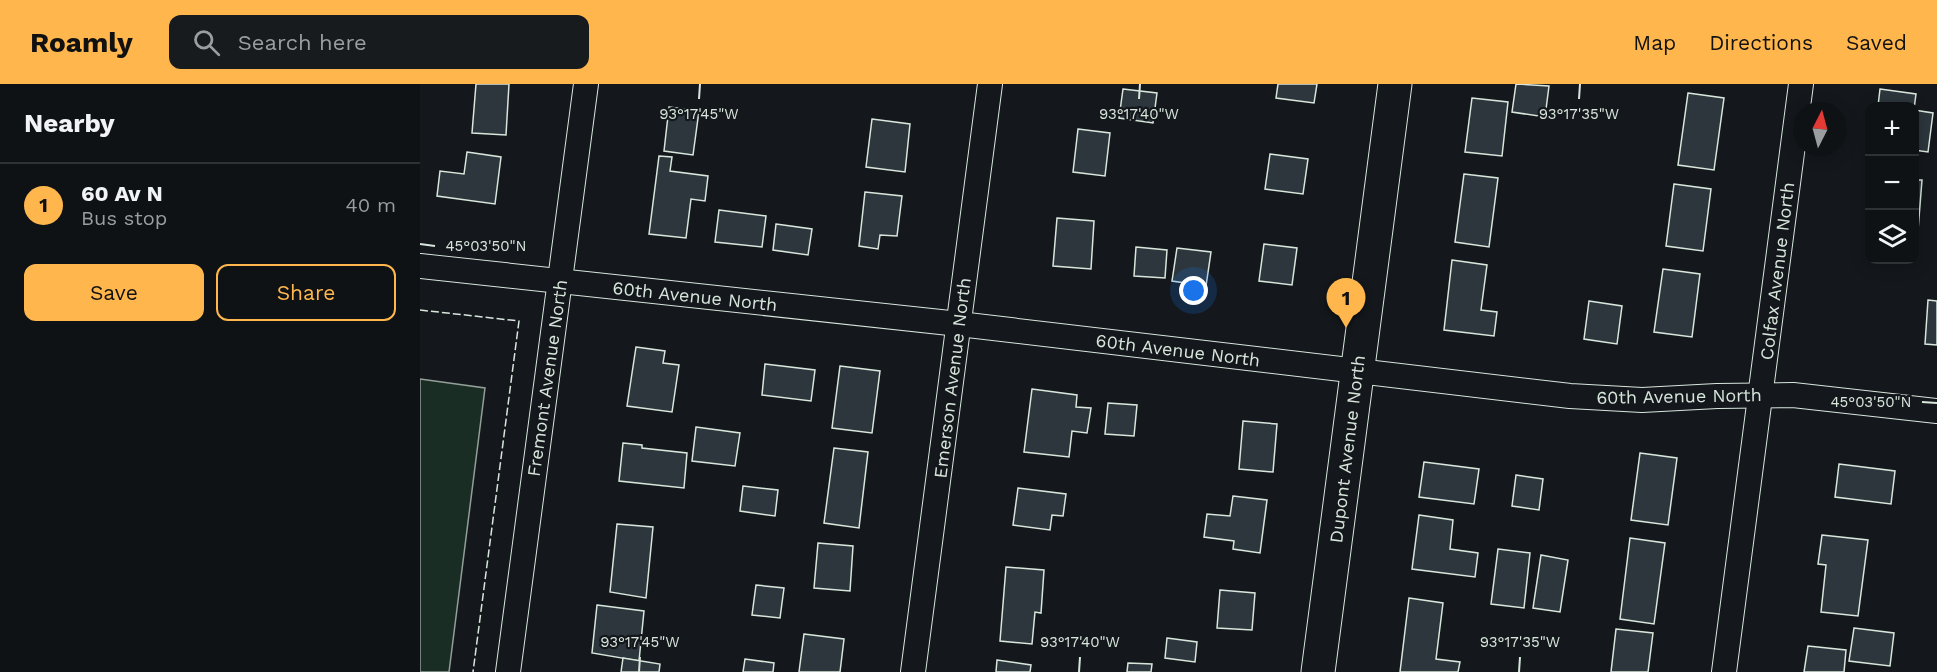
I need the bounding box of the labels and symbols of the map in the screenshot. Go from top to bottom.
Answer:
north arrow [1793,102,1847,156]
text: 93°17'45"W [659,105,739,123]
text: 93°17'40"W [1099,105,1179,123]
text: 93°17'35"W [1539,105,1619,123]
street label: Colfax Avenue North [1756,181,1798,361]
text: 45°03'50"N [445,237,527,255]
street label: Emerson Avenue North [929,276,975,480]
your location [1179,276,1208,305]
street label: 60th Avenue North [612,277,778,315]
street label: Fremont Avenue North [523,278,571,478]
pin: 1 [1326,278,1366,328]
street label: 60th Avenue North [1095,329,1261,371]
street label: Dupont Avenue North [1325,354,1369,544]
street label: 60th Avenue North [1596,384,1762,408]
text: 45°03'50"N [1830,393,1912,411]
text: 93°17'45"W [600,633,680,651]
text: 93°17'40"W [1040,633,1120,651]
text: 93°17'35"W [1480,633,1560,651]

